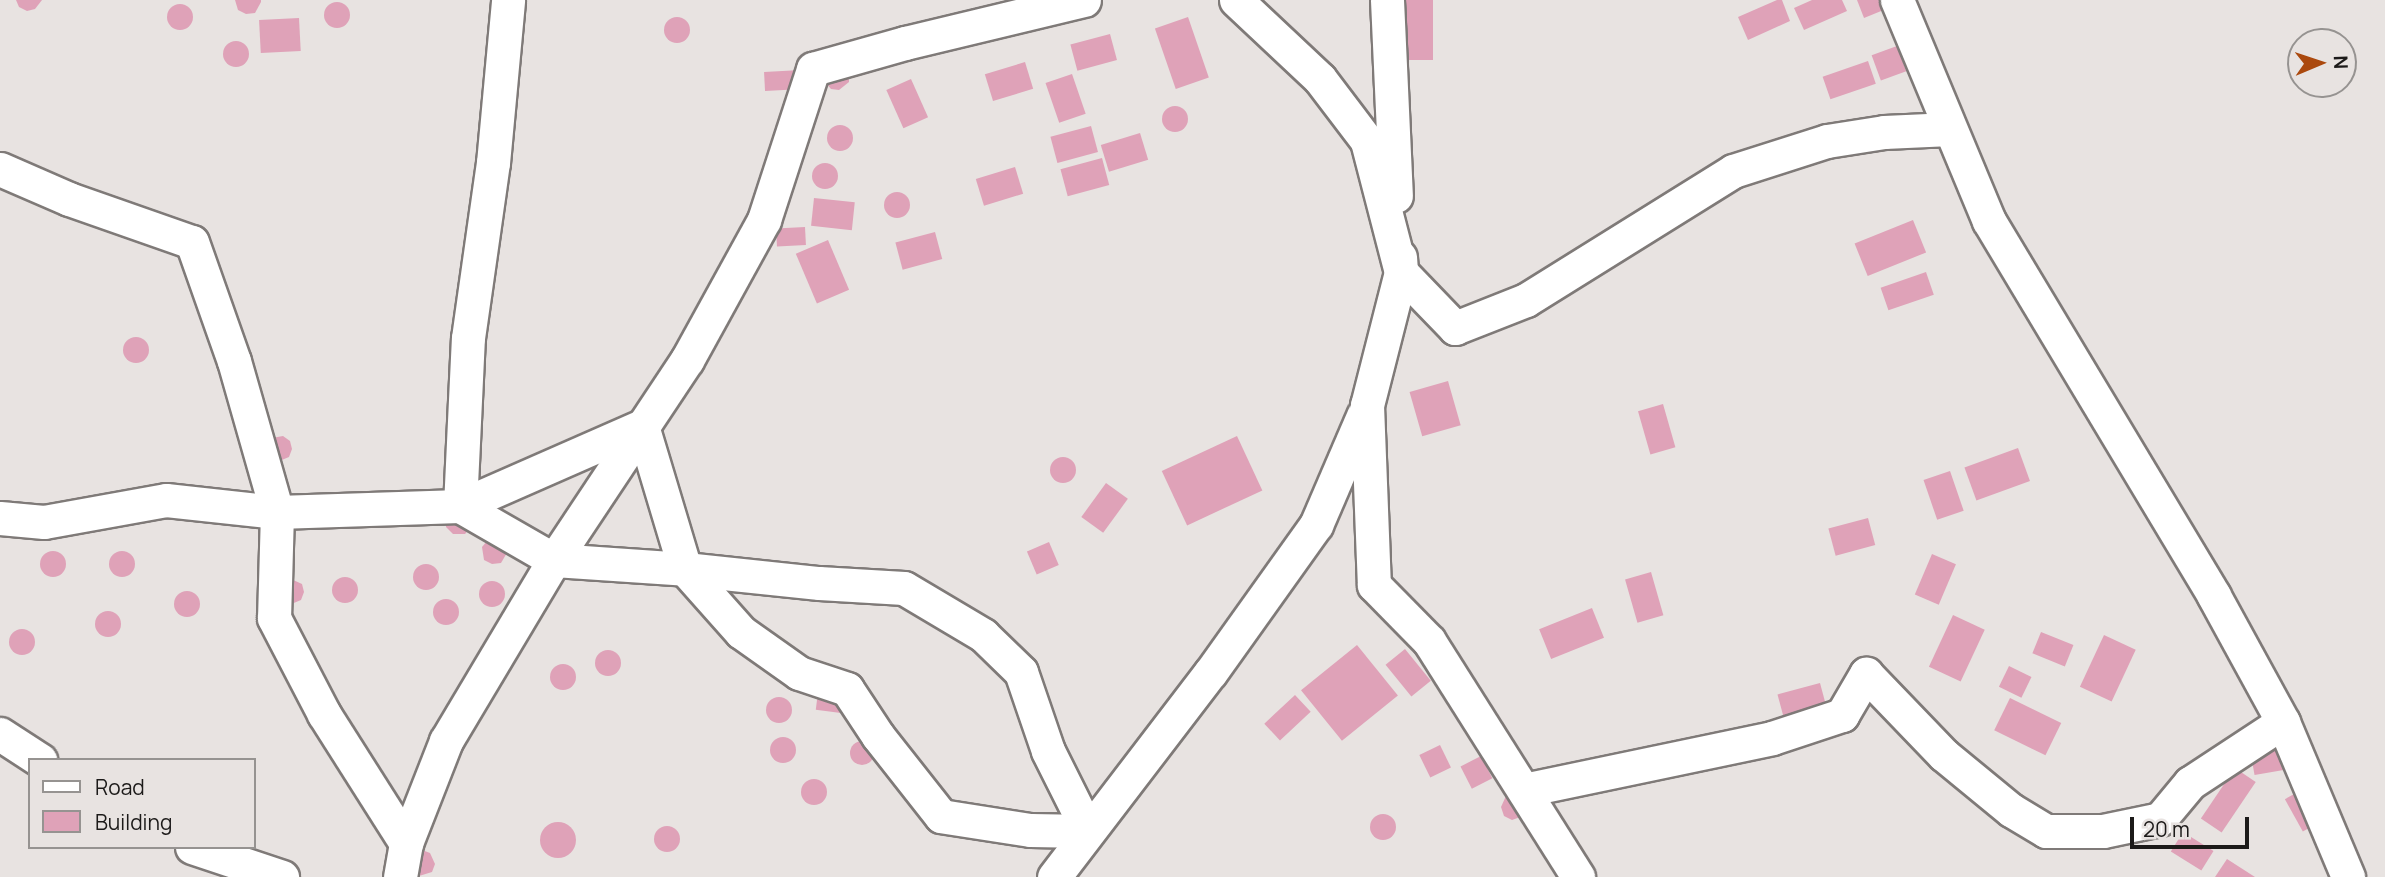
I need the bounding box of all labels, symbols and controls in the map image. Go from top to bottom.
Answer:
north arrow [2287,28,2357,98]
text: N [2328,55,2354,70]
legend [28,758,256,849]
text: Road [95,773,145,801]
scale bar [2133,804,2252,848]
text: Building [95,808,172,836]
text: 20 m [2143,815,2190,843]

